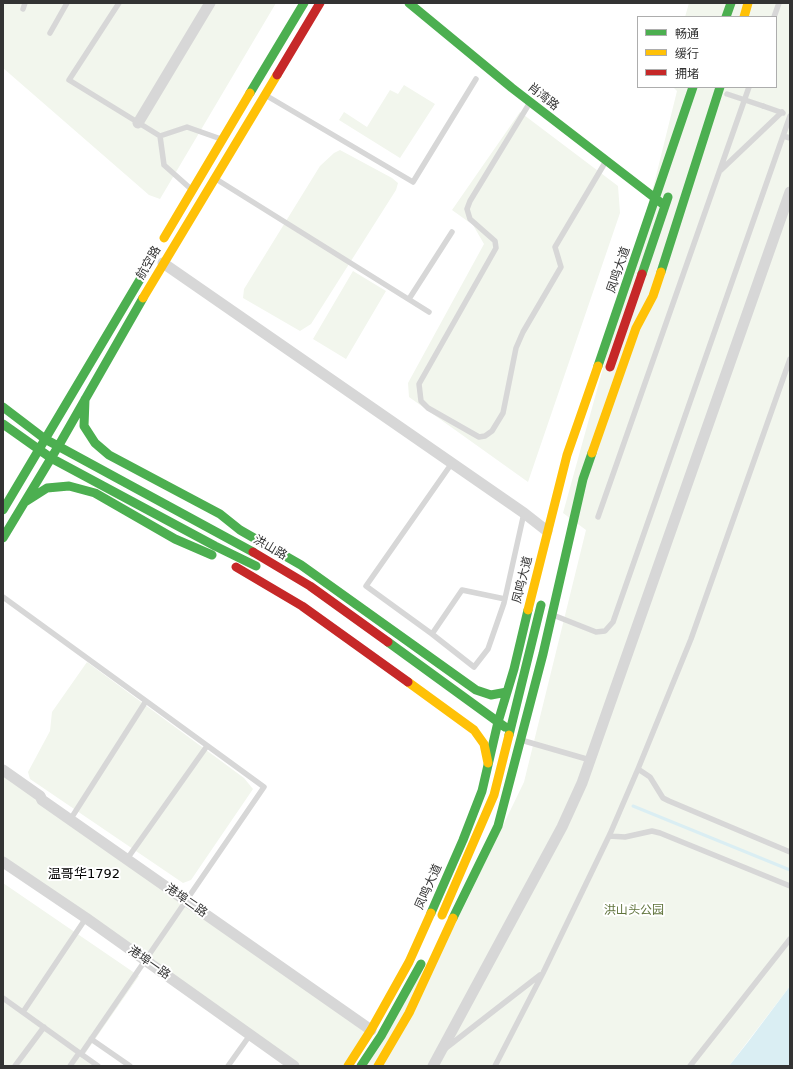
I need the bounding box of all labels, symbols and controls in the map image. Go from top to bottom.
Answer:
legend [637,16,777,88]
text: 畅通 [675,27,699,41]
text: 缓行 [675,47,699,61]
text: 拥堵 [675,67,699,81]
street label: 肖湾路 [524,80,562,114]
street label: 航空路 [134,244,164,282]
street label: 凤鸣大道 [604,245,634,295]
street label: 洪山路 [251,533,289,563]
street label: 凤鸣大道 [510,555,536,605]
street label: 凤鸣大道 [413,862,445,912]
district label: 温哥华1792 [48,867,120,883]
street label: 港埠二路 [162,881,210,921]
park label: 洪山头公园 [604,904,664,918]
street label: 港埠一路 [125,943,173,983]

